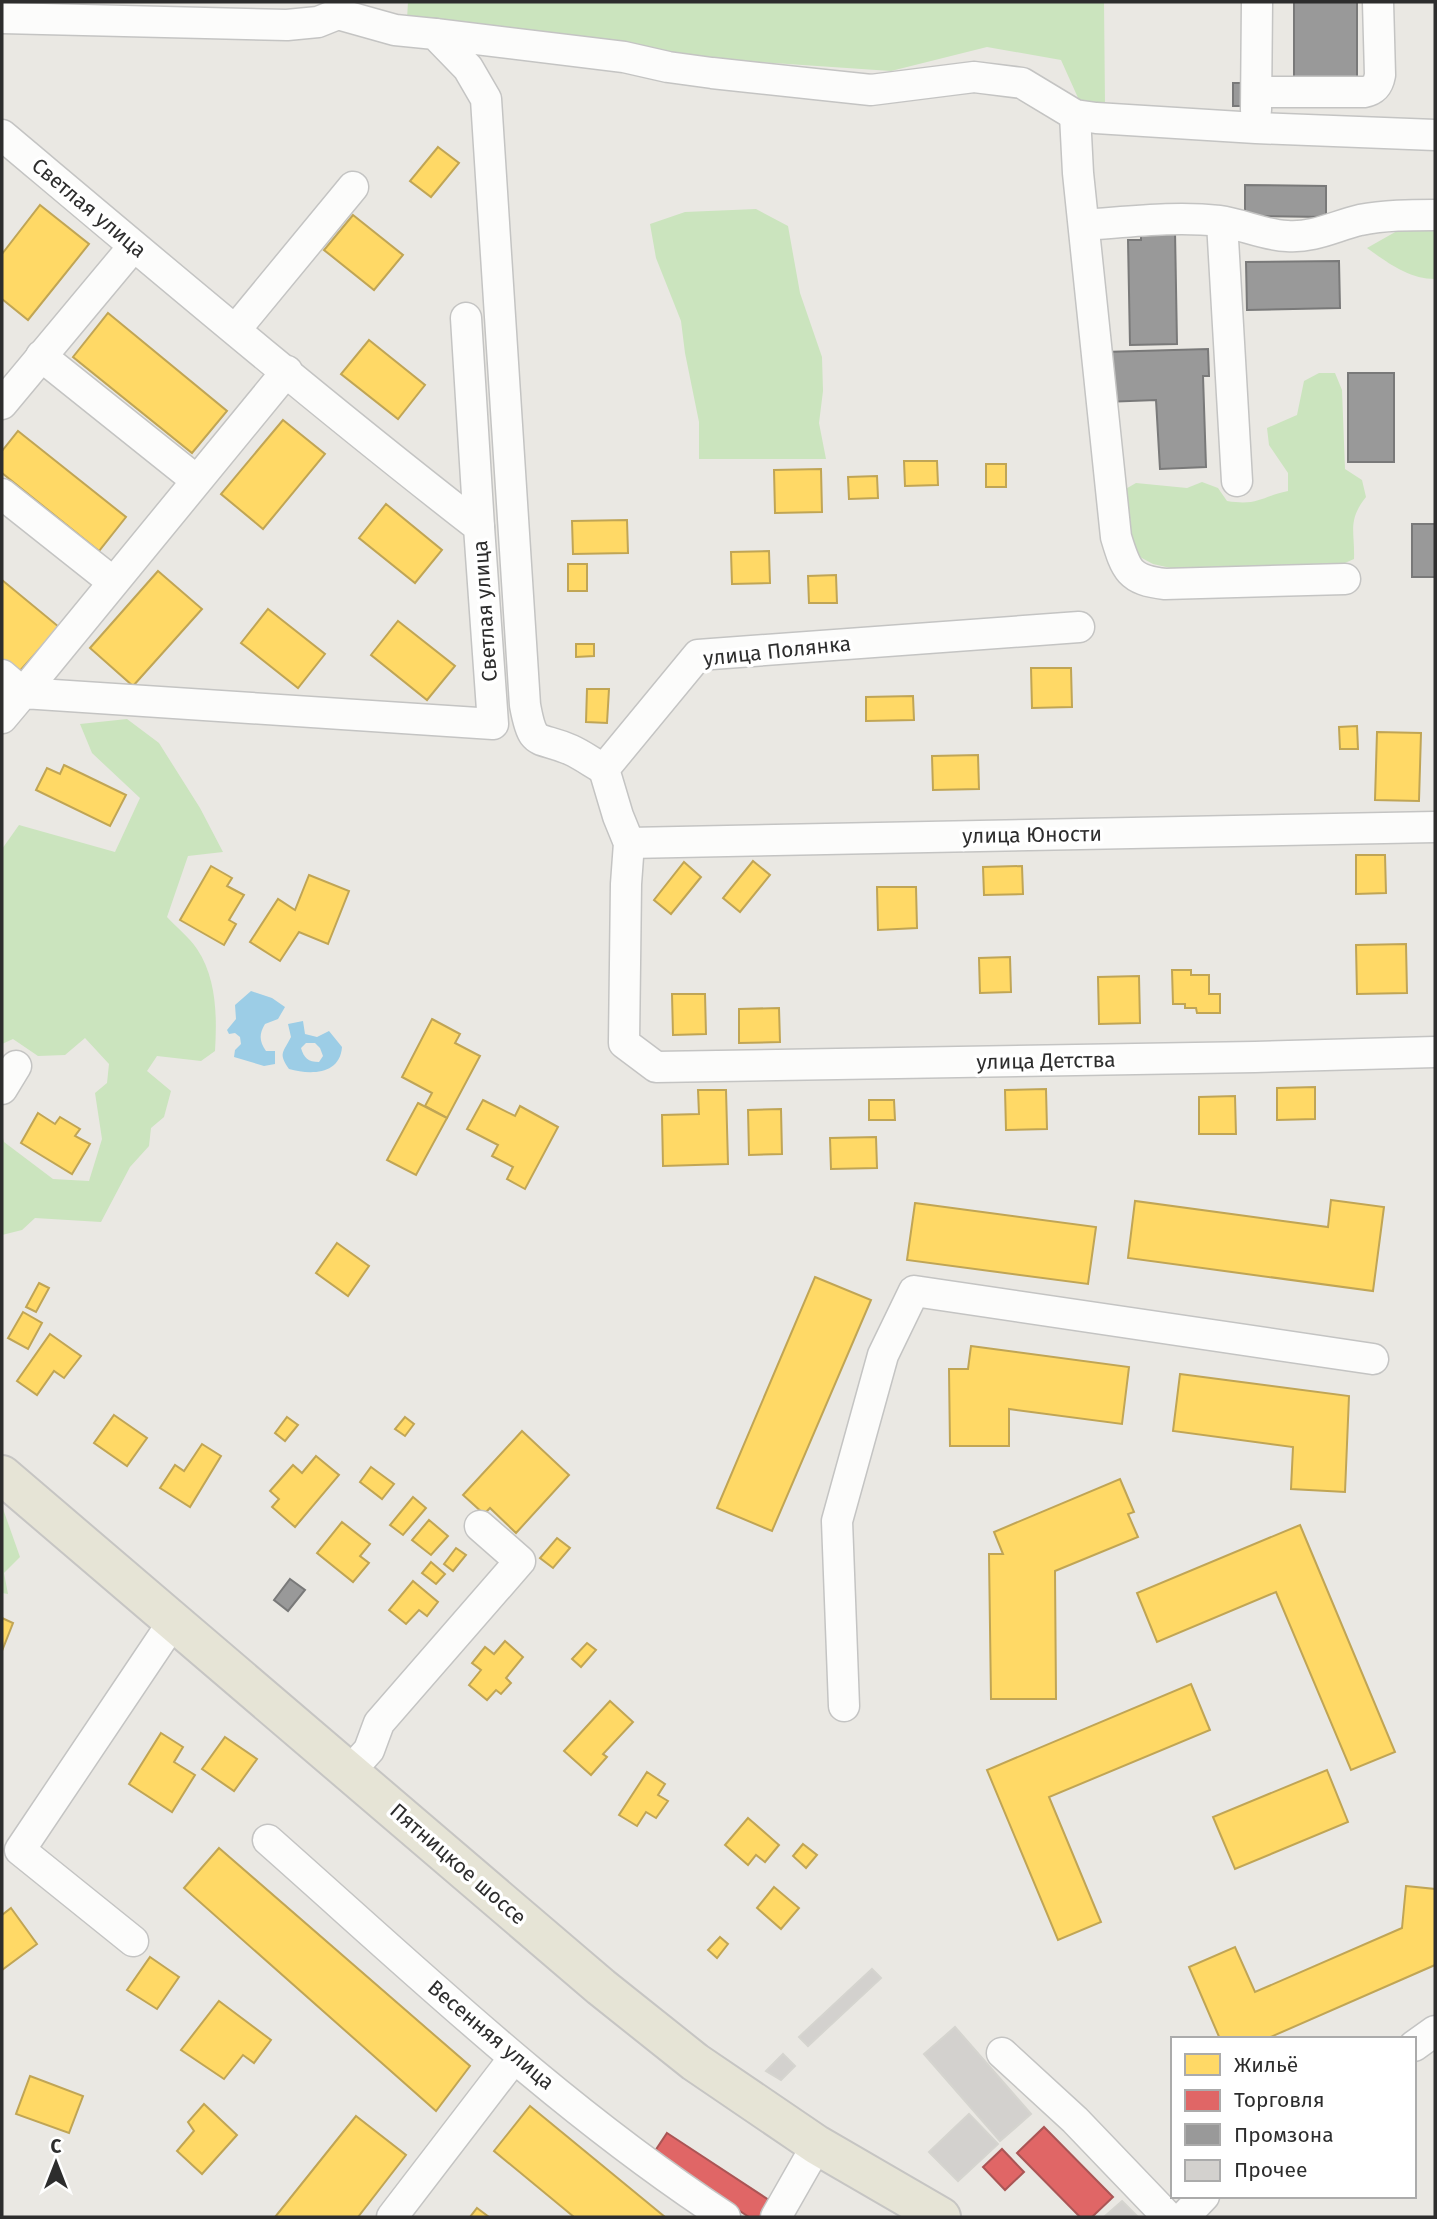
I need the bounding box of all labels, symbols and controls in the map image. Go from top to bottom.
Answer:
street label: Светлая улица [26,152,152,264]
street label: Светлая улица [467,539,503,683]
street label: улица Полянка [702,630,852,672]
street label: улица Юности [962,821,1102,849]
street label: улица Детства [976,1047,1116,1075]
street label: Пятницкое шоссе [384,1798,532,1930]
street label: Весенняя улица [422,1974,560,2096]
legend [1171,2037,1416,2198]
text: Жильё [1234,2052,1298,2078]
text: Торговля [1234,2087,1325,2113]
text: Промзона [1234,2122,1334,2148]
north arrow [21,2128,91,2198]
text: С [51,2135,62,2158]
text: Прочее [1234,2157,1307,2183]

